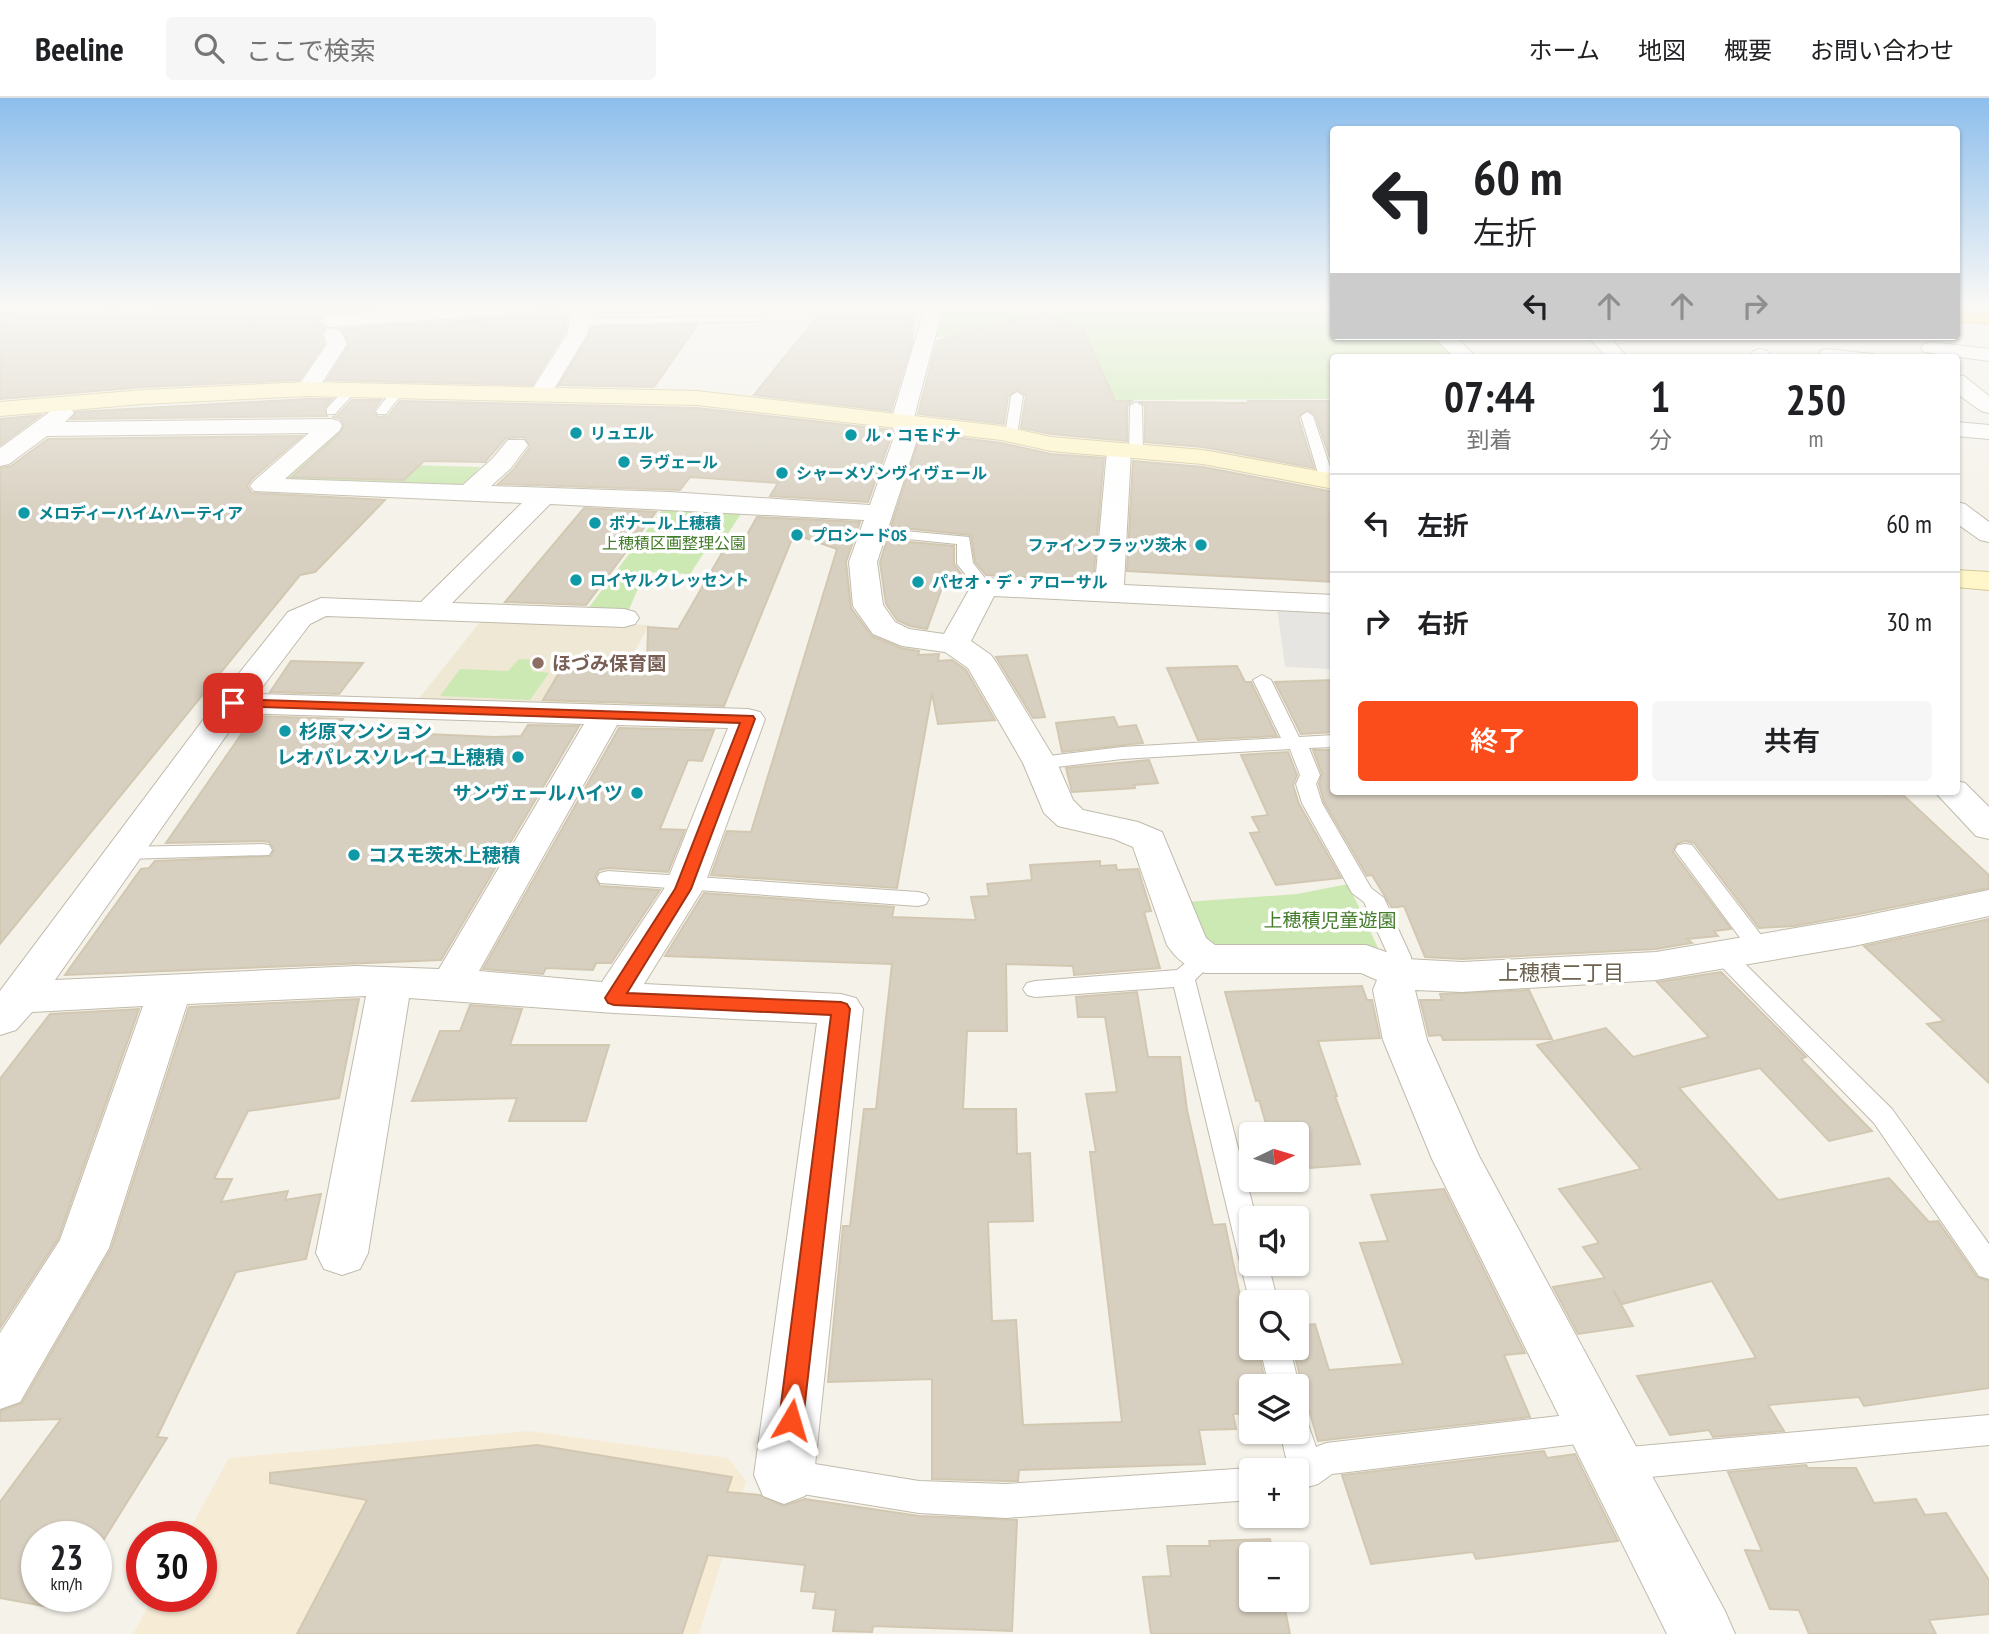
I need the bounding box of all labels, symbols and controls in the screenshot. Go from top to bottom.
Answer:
search box [166,17,656,80]
text: Beeline [35,27,124,70]
icon: search [190,29,228,67]
text: ここで検索 [246,34,376,67]
text: ホーム [1529,35,1600,66]
text: 地図 [1638,35,1686,66]
text: 概要 [1724,35,1772,66]
text: お問い合わせ [1810,35,1954,66]
text: 60 m [1473,145,1562,209]
icon: left [1358,154,1449,245]
text: 左折 [1473,211,1537,253]
icon: left [1517,287,1555,325]
icon: ahead [1590,287,1628,325]
icon: ahead [1663,287,1701,325]
icon: right [1736,287,1774,325]
text: 07:44 [1444,369,1535,424]
text: 1 [1650,369,1670,424]
text: 250 [1786,372,1846,427]
place label: リュエル [590,423,654,443]
text: m [1808,424,1823,453]
marker: リュエル [568,425,584,441]
place label: ル・コモドナ [865,425,961,445]
text: 到着 [1466,425,1512,454]
text: 分 [1649,425,1672,454]
marker: ル・コモドナ [843,427,859,443]
place label: ラヴェール [638,452,718,472]
marker: ラヴェール [616,454,632,470]
place label: シャーメゾンヴィヴェール [796,463,987,483]
marker: シャーメゾンヴィヴェール [774,465,790,481]
place label: メロディーハイムハーティア [38,503,243,523]
icon: left [1358,504,1396,542]
marker: メロディーハイムハーティア [16,505,32,521]
text: 60 m [1886,507,1932,540]
text: 左折 [1417,509,1469,542]
place label: ボナール上穂積 [609,513,721,533]
marker: ボナール上穂積 [587,515,603,531]
place label: プロシードOS [811,525,907,545]
marker: プロシードOS [789,527,805,543]
park label: 上穂積区画整理公園 [602,533,746,553]
place label: ファインフラッツ茨木 [1027,535,1187,555]
marker: ファインフラッツ茨木 [1193,537,1209,553]
place label: ロイヤルクレッセント [590,570,750,590]
marker: ロイヤルクレッセント [568,572,584,588]
place label: パセオ・デ・アローサル [932,572,1108,592]
marker: パセオ・デ・アローサル [910,574,926,590]
icon: right [1358,602,1396,640]
text: 30 m [1886,605,1932,638]
text: 右折 [1417,607,1469,640]
place label: ほづみ保育園 [552,651,666,675]
marker: ほづみ保育園 [530,655,546,671]
pin [203,673,263,733]
icon: arrive [214,684,252,722]
button: 終了 [1358,701,1638,781]
button: 共有 [1652,701,1932,781]
place label: 杉原マンション [299,719,432,743]
marker: 杉原マンション [277,723,293,739]
place label: レオパレスソレイユ上穂積 [276,745,504,769]
marker: レオパレスソレイユ上穂積 [510,749,526,765]
place label: サンヴェールハイツ [452,781,623,805]
marker: サンヴェールハイツ [629,785,645,801]
place label: コスモ茨木上穂積 [368,843,520,867]
marker: コスモ茨木上穂積 [346,847,362,863]
park label: 上穂積児童遊園 [1263,908,1397,932]
district label: 上穂積二丁目 [1498,959,1624,986]
north arrow [1239,1122,1309,1192]
map controls [1239,1122,1309,1612]
button: sound [1239,1206,1309,1276]
button: search [1239,1290,1309,1360]
button: layers [1239,1374,1309,1444]
position arrow [754,1383,828,1457]
button: + [1239,1458,1309,1528]
speed limit sign: 30 [126,1521,217,1612]
text: 23 [50,1534,83,1580]
button: − [1239,1542,1309,1612]
text: km/h [51,1572,82,1595]

